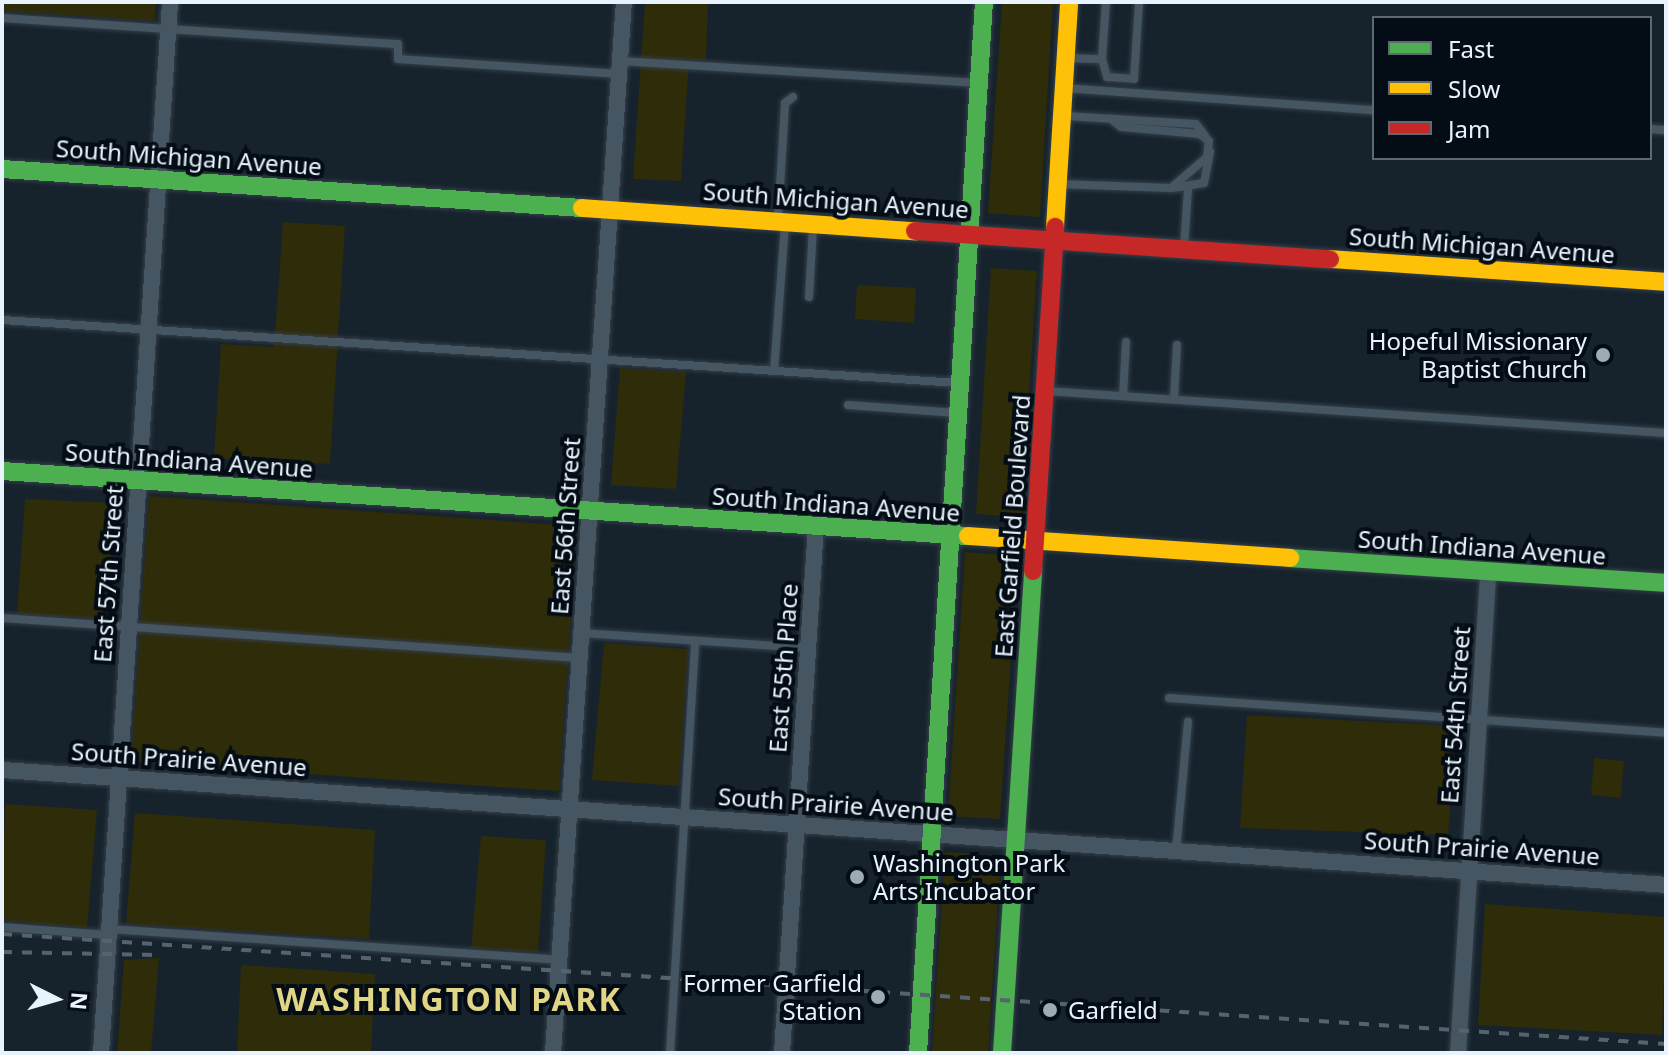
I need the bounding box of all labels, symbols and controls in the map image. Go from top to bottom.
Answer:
legend [1372,16,1652,160]
text: Fast [1448,32,1494,65]
text: Slow [1448,72,1500,105]
text: Jam [1448,112,1490,145]
street label: South Michigan Avenue [55,133,323,181]
street label: South Michigan Avenue [702,176,970,224]
street label: South Michigan Avenue [1348,221,1616,269]
place label: Hopeful Missionary Baptist Church [1369,327,1587,383]
marker: Hopeful Missionary Baptist Church [1594,346,1612,364]
street label: East Garfield Boulevard [988,394,1036,658]
street label: South Indiana Avenue [64,437,314,483]
street label: East 56th Street [544,437,586,615]
street label: South Indiana Avenue [711,481,961,527]
street label: East 57th Street [87,485,129,663]
street label: South Indiana Avenue [1357,524,1607,570]
street label: East 55th Place [763,582,803,754]
street label: East 54th Street [1434,626,1476,804]
street label: South Prairie Avenue [70,736,308,782]
street label: South Prairie Avenue [717,781,955,827]
street label: South Prairie Avenue [1363,825,1601,871]
place label: Washington Park Arts Incubator [873,849,1065,905]
marker: Washington Park Arts Incubator [848,868,866,886]
north arrow [16,959,96,1039]
place label: Former Garfield Station [683,969,862,1025]
district label: WASHINGTON PARK [276,980,622,1018]
marker: Former Garfield Station [869,988,887,1006]
text: N [64,991,96,1011]
place label: Garfield [1068,996,1158,1024]
marker: Garfield [1039,999,1061,1021]

